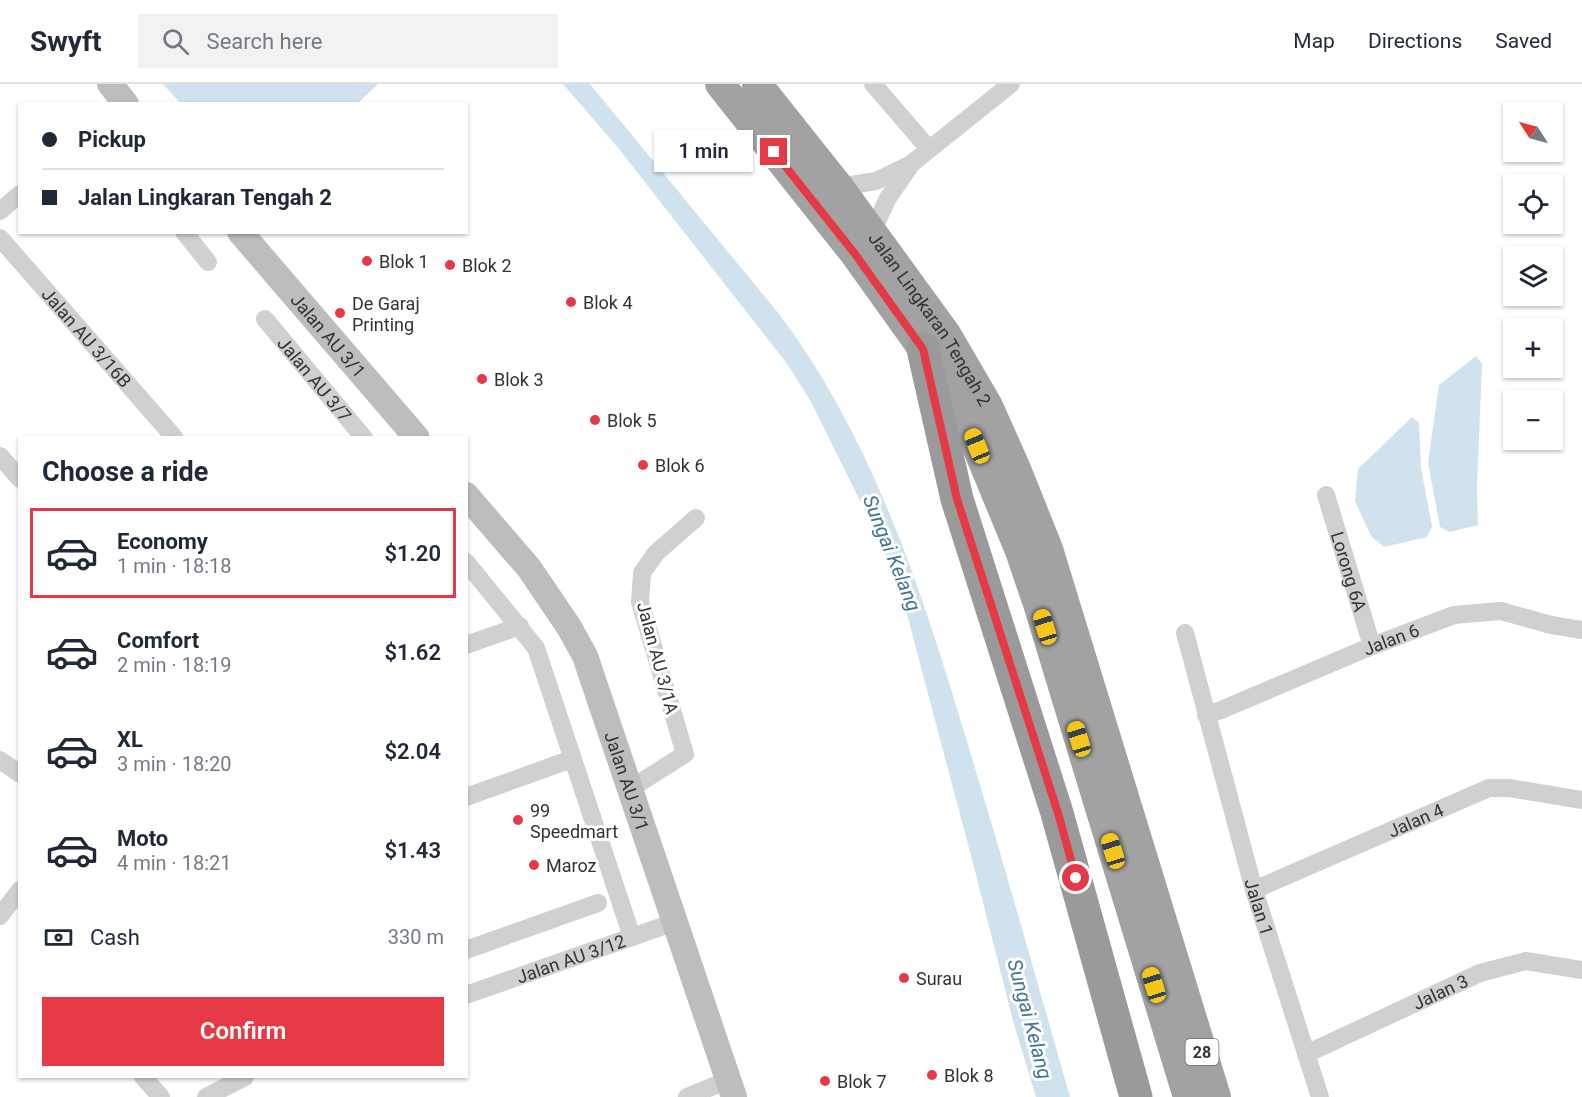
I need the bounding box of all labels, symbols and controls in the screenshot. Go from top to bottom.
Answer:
search box [138,14,558,68]
text: Swyft [30,25,102,58]
icon: search [159,25,192,58]
text: Search here [207,29,322,54]
text: Map [1293,29,1335,53]
text: Directions [1368,29,1462,53]
text: Saved [1495,29,1552,53]
north arrow [1503,102,1563,162]
map controls [1503,102,1563,450]
text: Pickup [78,127,146,152]
callout: 1 min [654,131,753,173]
route end [760,138,787,165]
text: 1 min [678,139,729,163]
button: locate [1503,174,1563,234]
text: Jalan Lingkaran Tengah 2 [78,185,332,210]
street label: Jalan Lingkaran Tengah 2 [865,228,996,409]
button: layers [1503,246,1563,306]
place label: Blok 1 [379,251,429,272]
marker: Blok 1 [360,254,374,268]
place label: Blok 2 [462,255,512,276]
marker: Blok 2 [443,258,457,272]
street label: Jalan AU 3/16B [38,283,136,391]
street label: Jalan AU 3/1 [287,289,370,381]
place label: Blok 4 [583,292,633,313]
place label: De Garaj Printing [352,293,420,335]
marker: Blok 4 [564,295,578,309]
marker: De Garaj Printing [333,306,347,320]
button: + [1503,318,1563,378]
street label: Jalan AU 3/7 [274,332,356,426]
place label: Blok 3 [494,369,544,390]
marker: Blok 3 [475,372,489,386]
button: − [1503,390,1563,450]
place label: Blok 5 [607,410,657,431]
marker: Blok 5 [588,413,602,427]
car [962,426,992,466]
place label: Blok 6 [655,455,705,476]
text: Choose a ride [42,456,208,488]
marker: Blok 6 [636,458,650,472]
water label: Sungai Kelang [858,491,926,615]
icon: car [45,526,99,580]
text: Economy [117,529,208,554]
street label: Lorong 6A [1327,529,1371,614]
text: $1.20 [384,541,441,566]
text: 1 min · 18:18 [117,554,232,578]
street label: Jalan AU 3/1A [633,600,683,717]
car [1031,607,1059,647]
street label: Jalan 6 [1360,619,1422,659]
icon: car [45,625,99,679]
text: Comfort [117,628,199,653]
text: $1.62 [384,640,441,665]
text: 2 min · 18:19 [117,653,232,677]
car [1065,719,1093,759]
icon: car [45,724,99,778]
text: XL [117,727,143,752]
street label: Jalan AU 3/1 [601,729,654,834]
text: $2.04 [384,739,441,764]
text: 3 min · 18:20 [117,752,232,776]
street label: Jalan 4 [1384,799,1446,841]
place label: 99 Speedmart [530,800,618,842]
marker: 99 Speedmart [511,813,525,827]
icon: car [45,823,99,877]
text: Moto [117,826,168,851]
car [1099,831,1127,871]
text: $1.43 [384,838,441,863]
text: 4 min · 18:21 [117,851,232,875]
place label: Maroz [546,855,597,876]
marker: Maroz [527,858,541,872]
route start [1062,864,1089,891]
street label: Jalan 1 [1241,876,1278,938]
icon: cash [42,921,75,954]
text: Cash [90,925,140,950]
text: 330 m [388,925,444,949]
street label: Jalan AU 3/12 [514,930,628,987]
water label: Sungai Kelang [1002,956,1058,1082]
car [1140,965,1168,1005]
place label: Surau [916,968,962,989]
street label: Jalan 3 [1409,970,1471,1013]
marker: Surau [897,971,911,985]
button: Confirm [42,997,444,1066]
road number: 28 [1186,1039,1218,1065]
place label: Blok 8 [944,1065,994,1086]
marker: Blok 8 [925,1068,939,1082]
place label: Blok 7 [837,1071,887,1092]
marker: Blok 7 [818,1074,832,1088]

